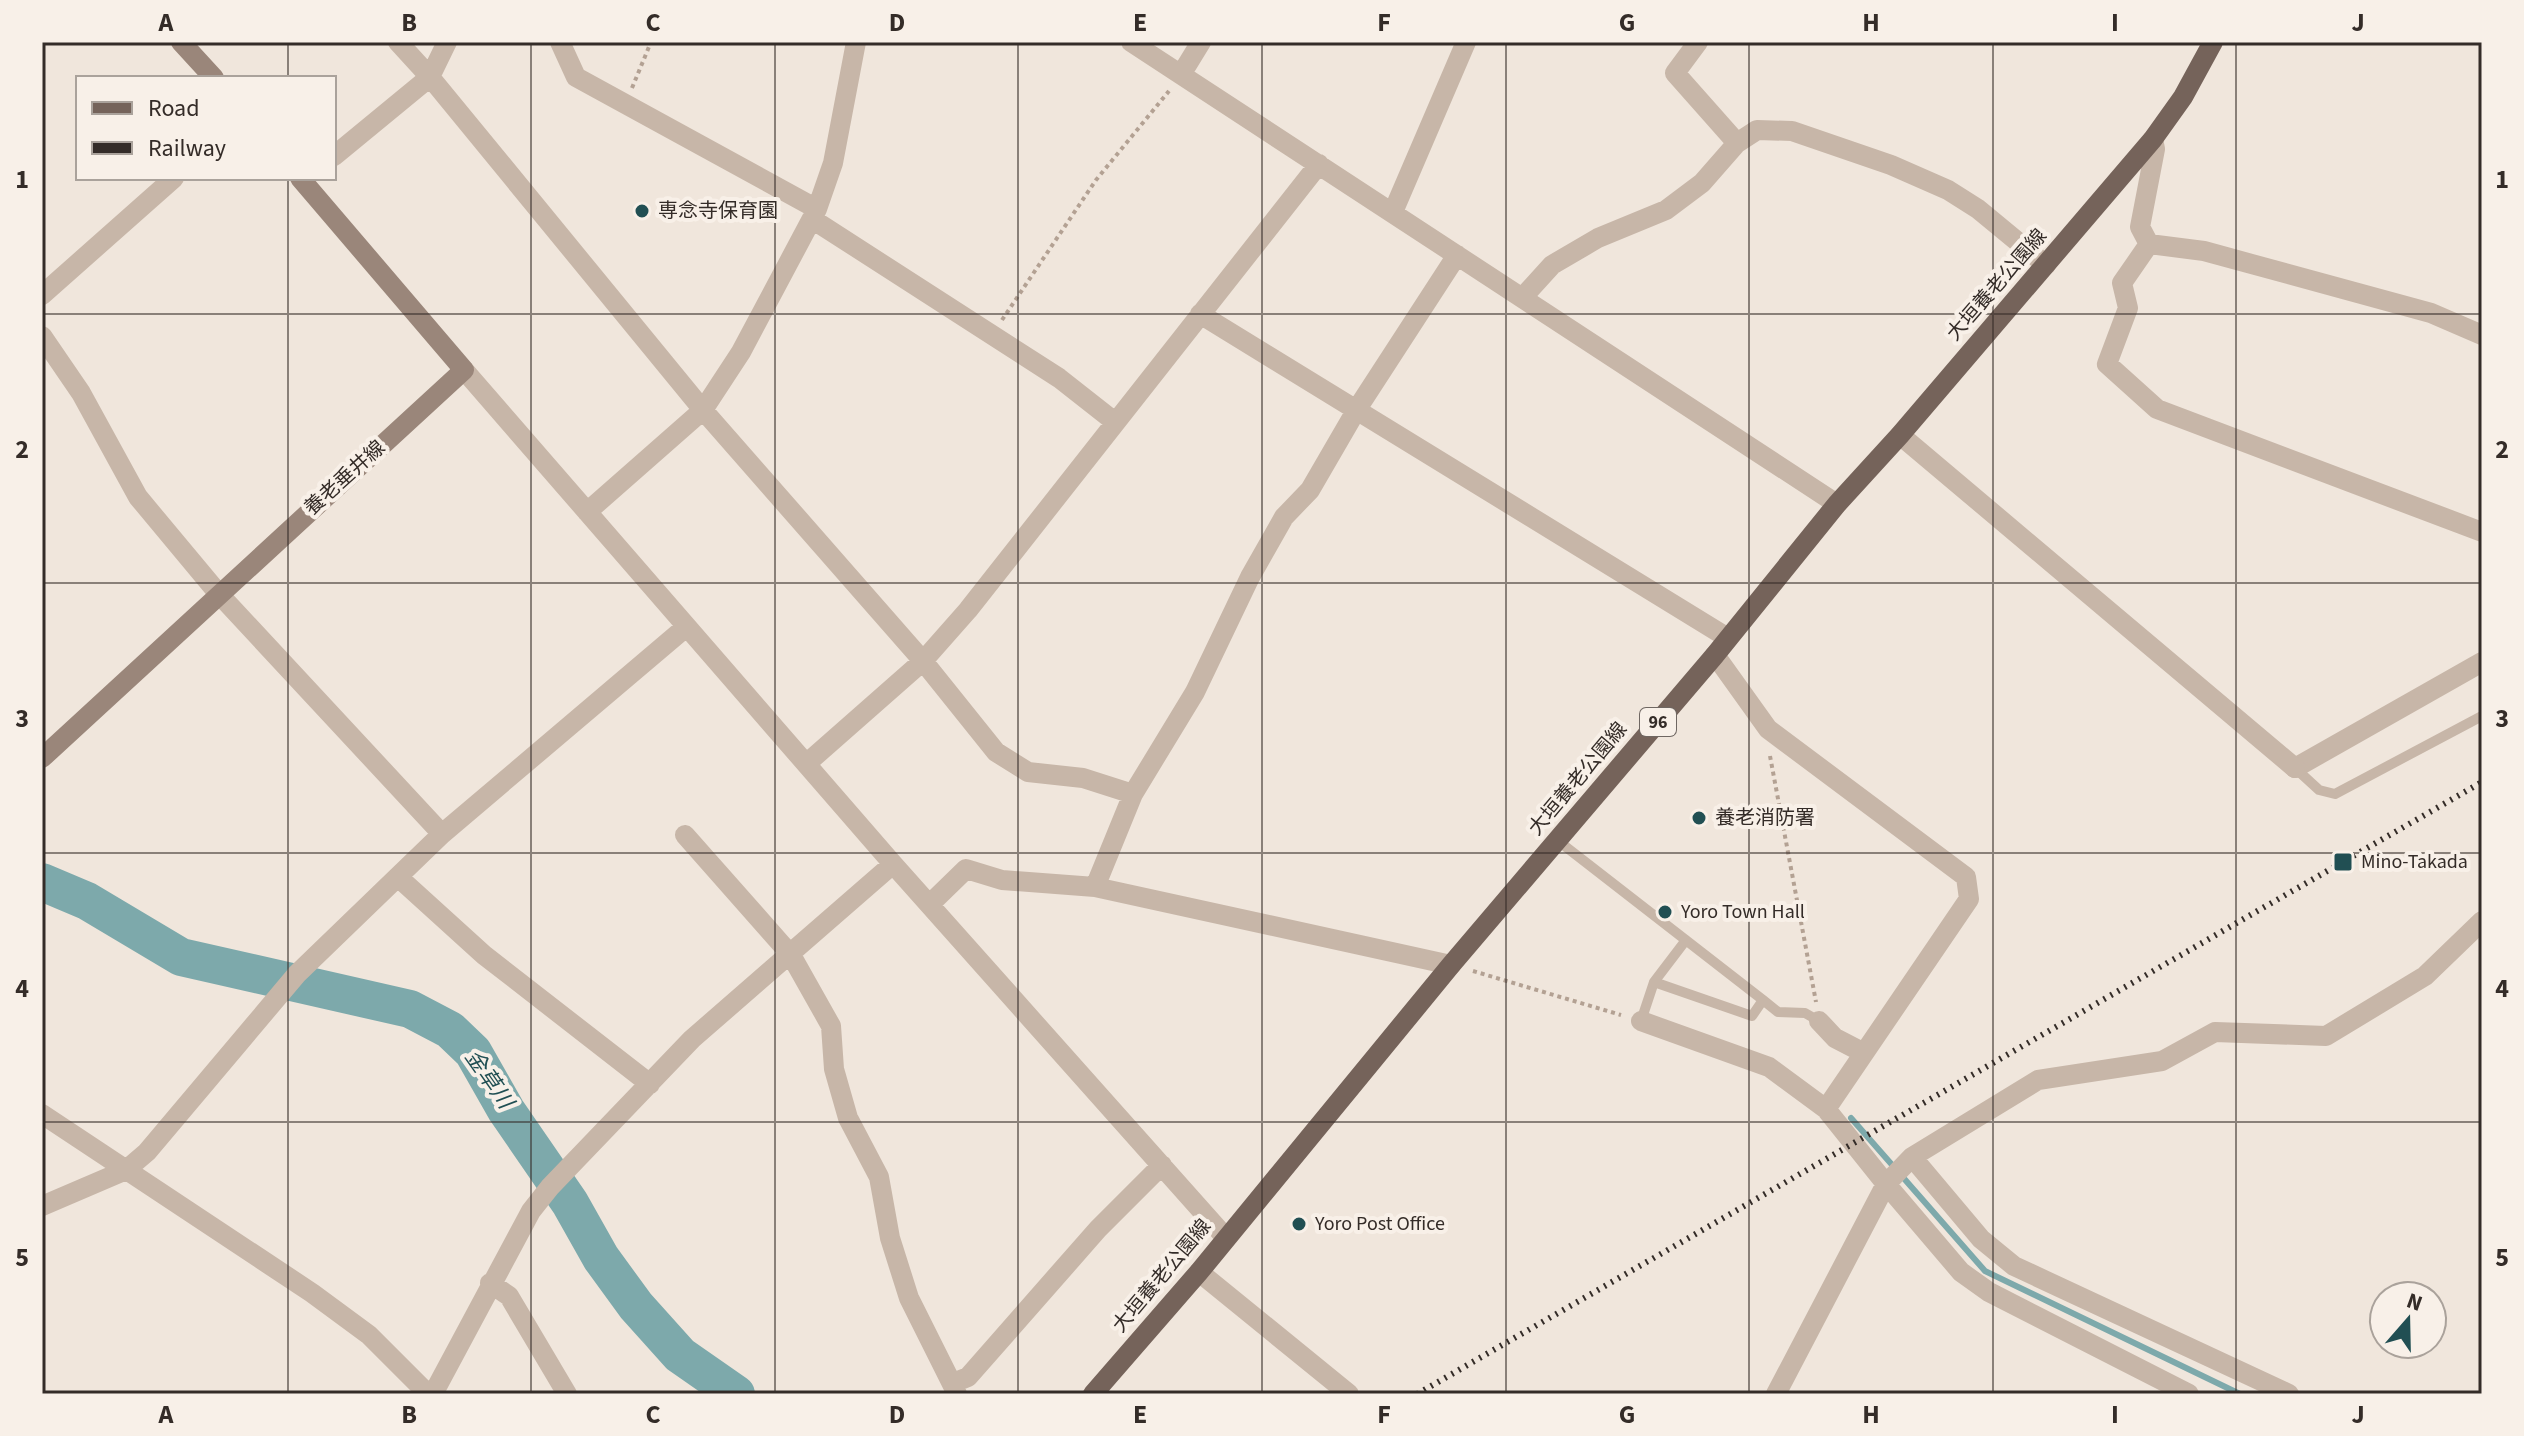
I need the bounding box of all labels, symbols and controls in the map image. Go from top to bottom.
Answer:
text: A [158,4,175,41]
text: B [401,4,417,41]
text: C [645,4,661,41]
text: D [889,4,905,41]
text: E [1133,4,1147,41]
text: F [1377,4,1391,41]
text: G [1619,4,1635,41]
text: H [1862,4,1880,41]
text: I [2111,4,2119,41]
text: J [2351,4,2365,41]
legend [76,76,336,180]
text: Road [148,91,200,126]
text: Railway [148,131,226,166]
text: 1 [15,161,29,198]
text: 1 [2495,161,2509,198]
place label: 専念寺保育園 [658,197,778,225]
marker: 専念寺保育園 [633,202,651,220]
street label: 大垣養老公園線 [1941,223,2053,347]
text: 2 [15,431,29,468]
text: 2 [2495,431,2509,468]
street label: 養老垂井線 [298,434,392,522]
text: 3 [15,700,29,737]
text: 3 [2495,700,2509,737]
road number: 96 [1640,708,1676,736]
street label: 大垣養老公園線 [1522,716,1634,842]
place label: 養老消防署 [1715,804,1815,832]
marker: 養老消防署 [1690,809,1708,827]
place label: Mino-Takada [2361,848,2468,876]
marker: Mino-Takada [2332,851,2354,873]
place label: Yoro Town Hall [1680,898,1805,926]
marker: Yoro Town Hall [1656,903,1674,921]
text: 4 [15,970,29,1007]
text: 4 [2495,970,2509,1007]
water label: 金草川 [457,1043,522,1117]
place label: Yoro Post Office [1314,1210,1445,1238]
street label: 大垣養老公園線 [1106,1213,1218,1339]
marker: Yoro Post Office [1290,1215,1308,1233]
text: 5 [15,1239,29,1276]
text: 5 [2495,1239,2509,1276]
north arrow [2368,1280,2448,1360]
text: N [2402,1285,2427,1320]
text: A [158,1396,175,1433]
text: B [401,1396,417,1433]
text: C [645,1396,661,1433]
text: D [889,1396,905,1433]
text: E [1133,1396,1147,1433]
text: F [1377,1396,1391,1433]
text: G [1619,1396,1635,1433]
text: H [1862,1396,1880,1433]
text: I [2111,1396,2119,1433]
text: J [2351,1396,2365,1433]

